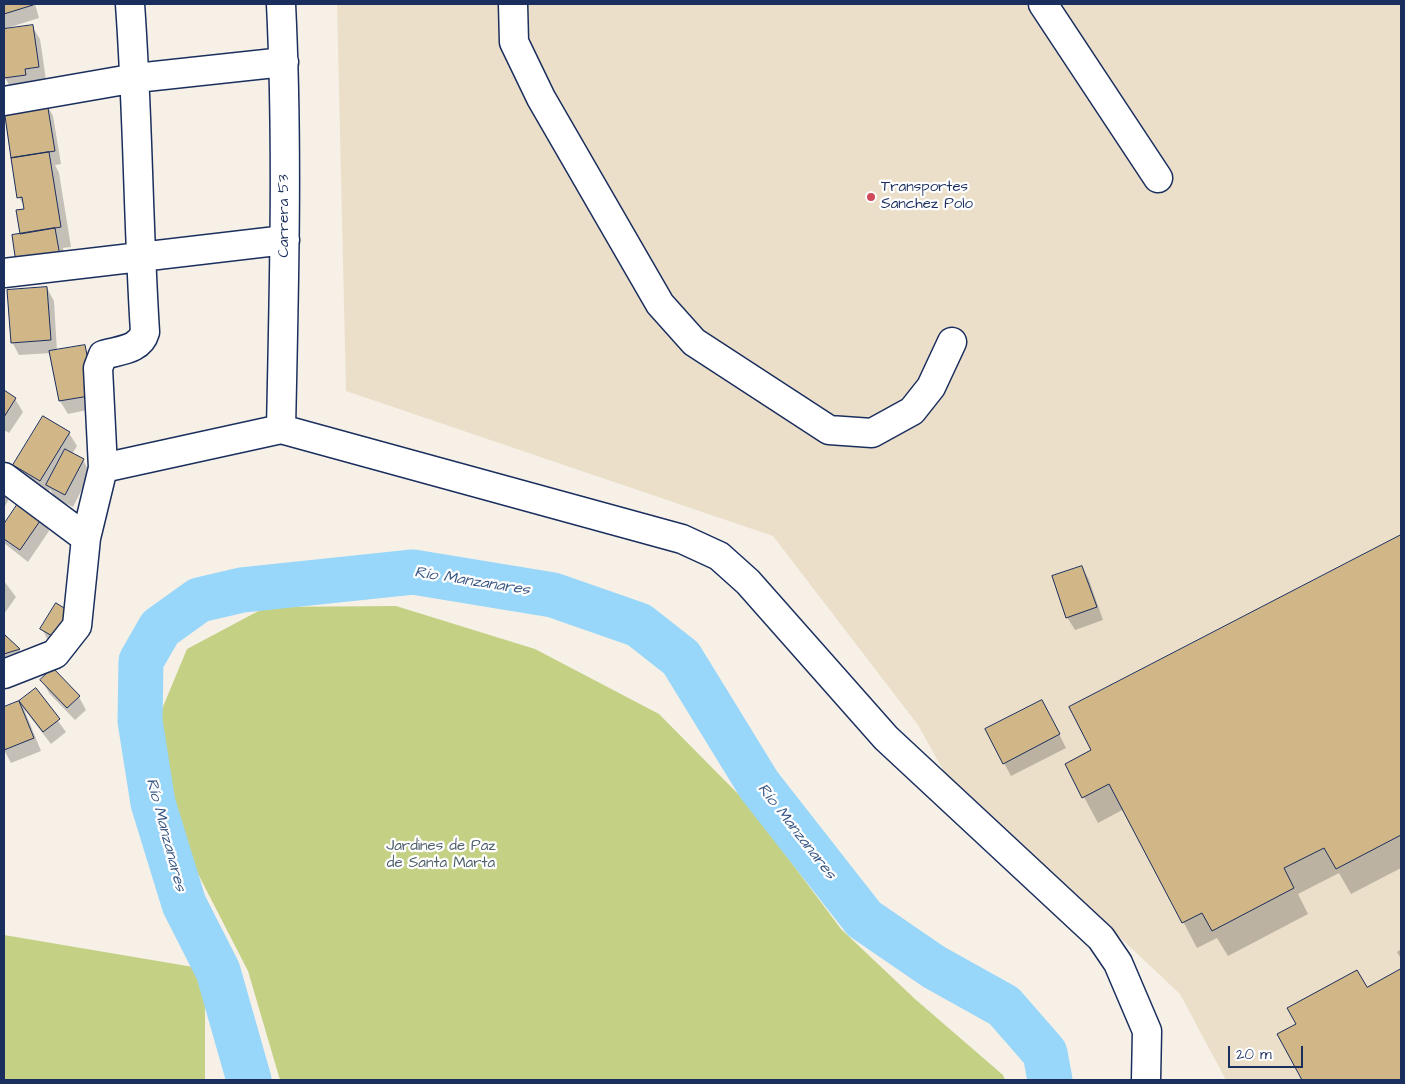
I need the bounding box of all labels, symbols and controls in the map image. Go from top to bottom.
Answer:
street label: Carrera 53 [276,174,294,258]
place label: Transportes Sanchez Polo [881,179,973,214]
marker: Transportes Sanchez Polo [865,191,877,203]
water label: Río Manzanares [413,563,531,601]
water label: Río Manzanares [141,776,189,894]
water label: Río Manzanares [753,780,839,884]
park label: Jardines de Paz de Santa Marta [386,838,496,873]
scale bar [1230,1036,1305,1068]
text: 20 m [1236,1044,1272,1065]

